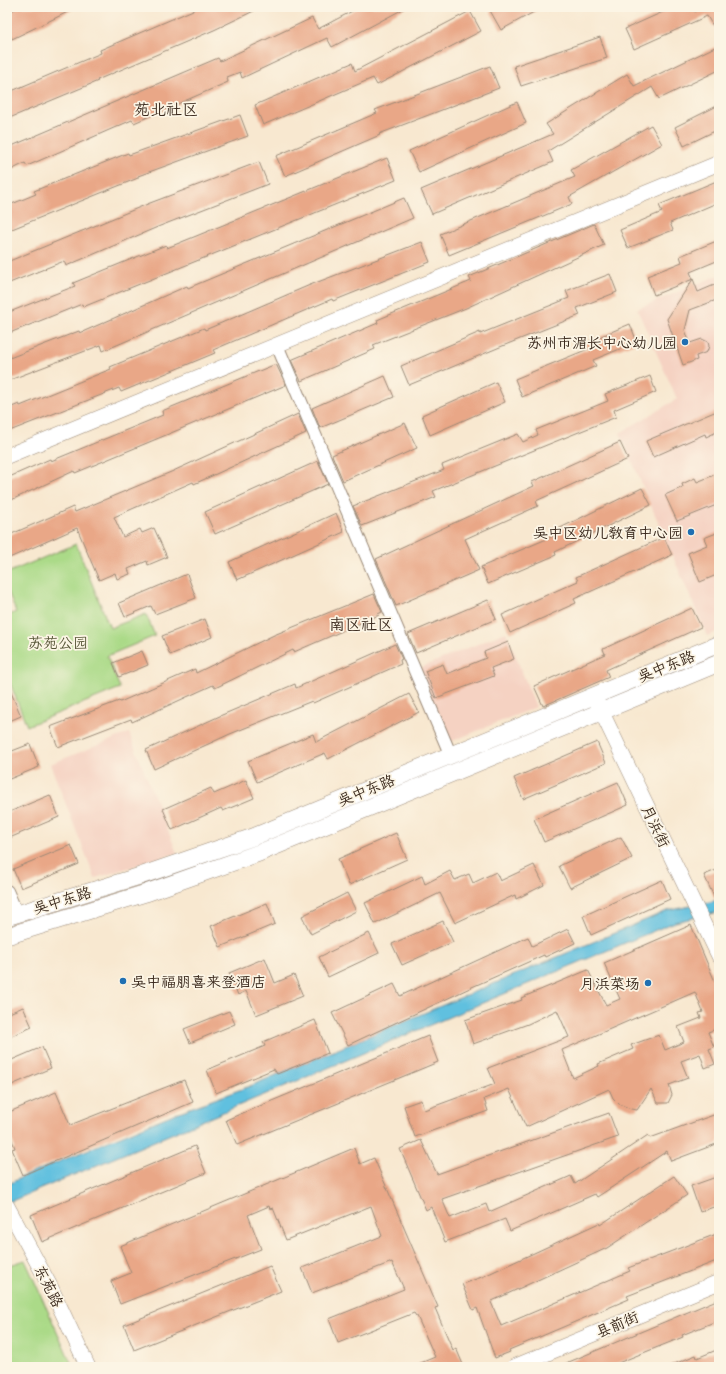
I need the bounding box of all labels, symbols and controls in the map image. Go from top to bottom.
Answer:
district label: 苑北社区 [134,98,198,120]
place label: 苏州市湄长中心幼儿园 [527,332,677,353]
marker: 苏州市湄长中心幼儿园 [680,337,690,347]
place label: 吴中区幼儿教育中心园 [533,522,683,543]
marker: 吴中区幼儿教育中心园 [686,527,696,537]
district label: 南区社区 [329,613,393,635]
park label: 苏苑公园 [28,632,88,653]
street label: 吴中东路 [634,645,698,687]
street label: 吴中东路 [334,769,398,811]
street label: 月浜街 [637,801,675,851]
street label: 吴中东路 [30,881,94,919]
place label: 吴中福朋喜来登酒店 [131,971,266,992]
place label: 月浜菜场 [580,973,640,994]
marker: 吴中福朋喜来登酒店 [118,976,128,986]
marker: 月浜菜场 [643,978,653,988]
street label: 东苑路 [29,1261,69,1311]
street label: 县前街 [592,1306,642,1342]

